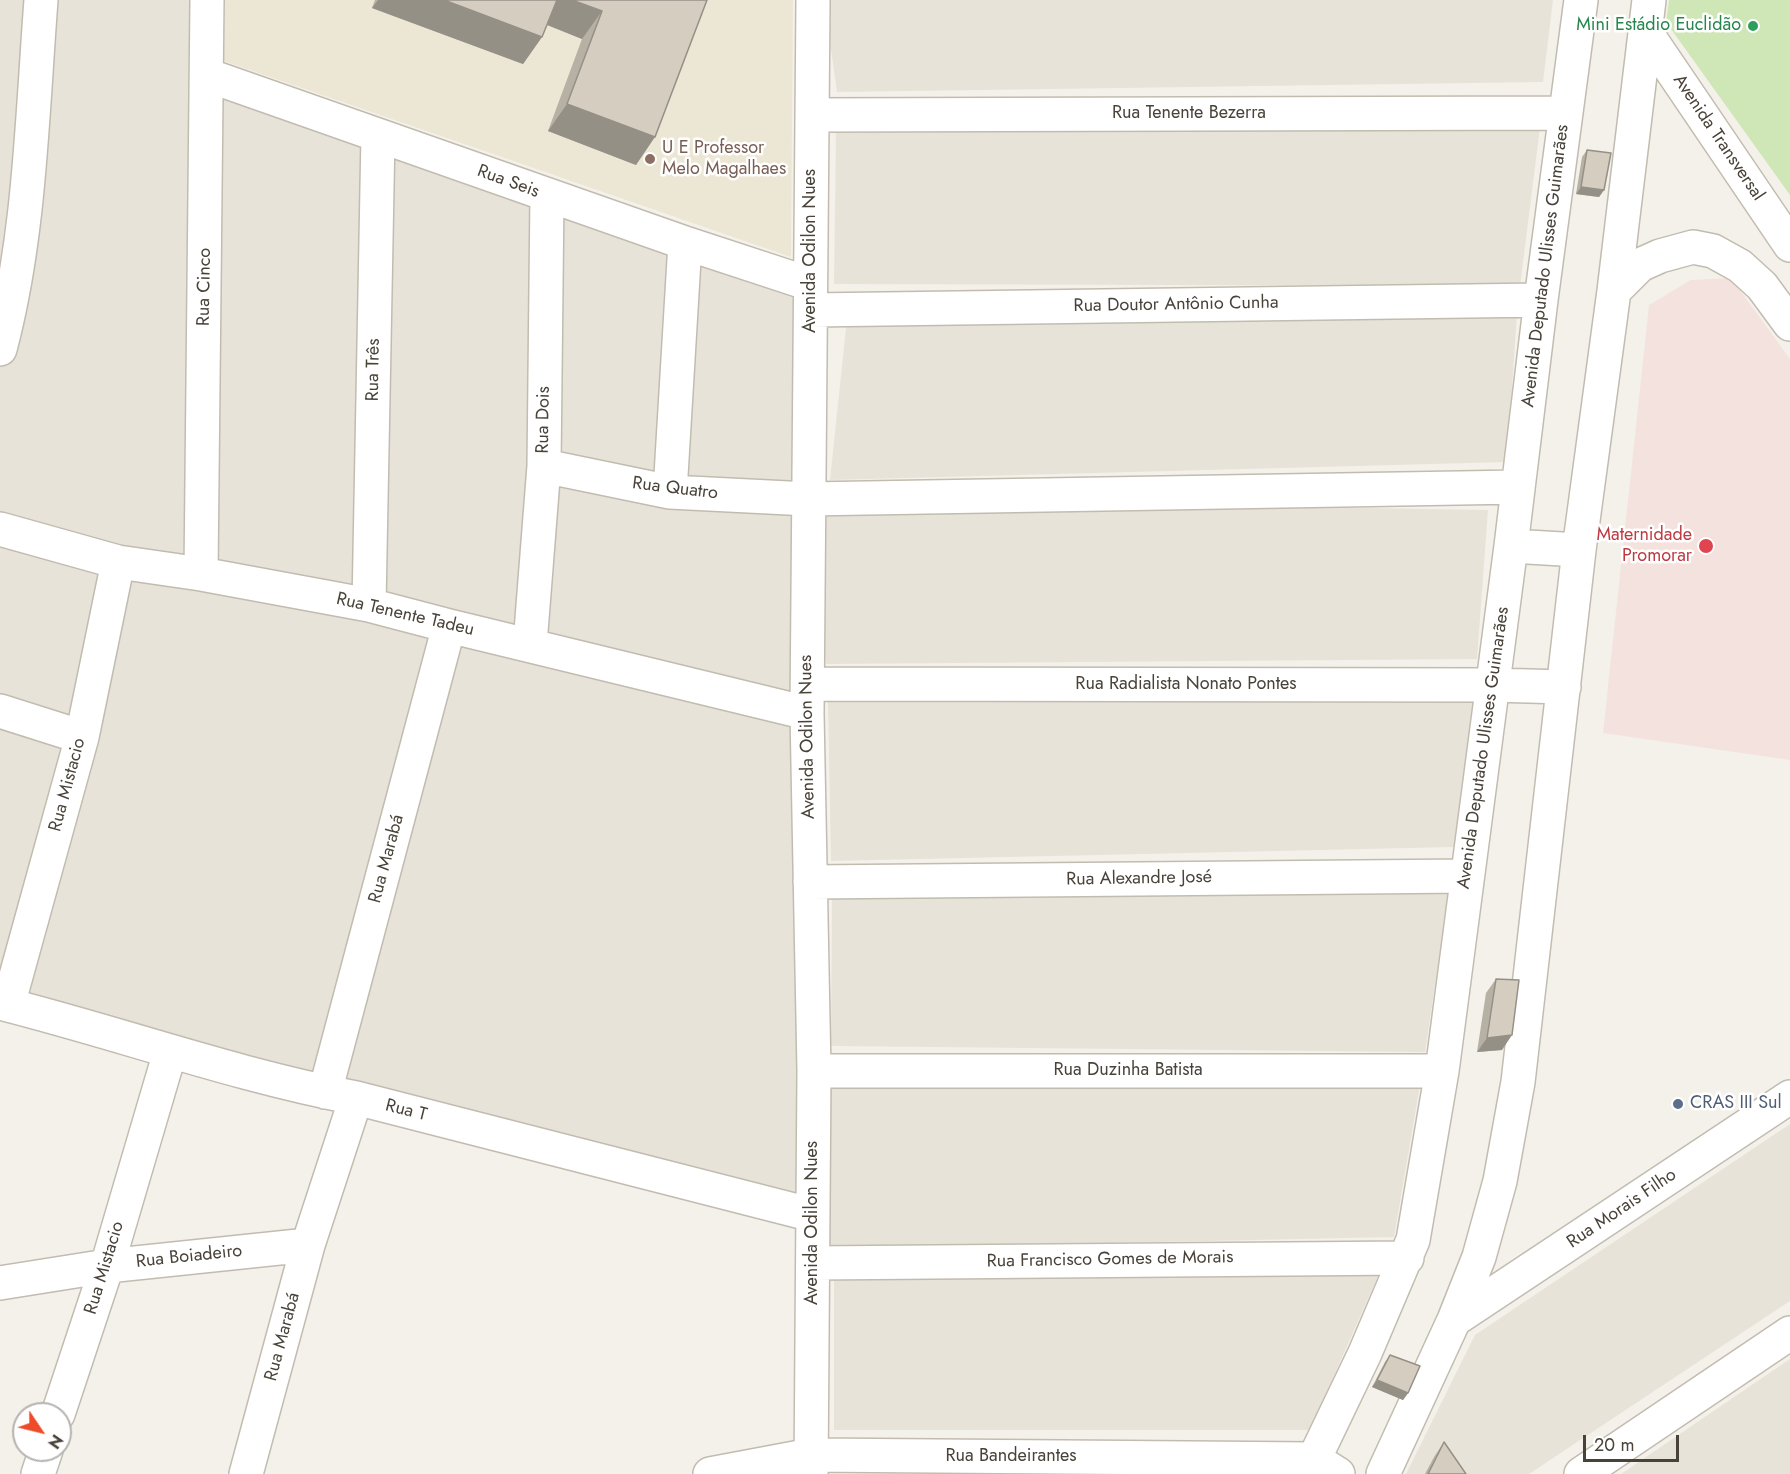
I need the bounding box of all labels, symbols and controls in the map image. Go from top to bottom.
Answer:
place label: Mini Estádio Euclidão [1576,15,1741,37]
marker: Mini Estádio Euclidão [1746,19,1760,33]
street label: Avenida Transversal [1668,71,1768,205]
street label: Rua Tenente Bezerra [1112,103,1266,125]
street label: Avenida Deputado Ulisses Guimarães [1518,123,1574,409]
place label: U E Professor Melo Magalhaes [662,138,786,180]
marker: U E Professor Melo Magalhaes [643,152,657,166]
street label: Rua Seis [474,161,542,203]
street label: Avenida Odilon Nues [800,169,822,333]
street label: Rua Cinco [194,248,216,326]
street label: Rua Doutor Antônio Cunha [1073,292,1279,318]
street label: Rua Três [363,338,385,402]
street label: Rua Dois [533,386,555,454]
street label: Rua Quatro [631,473,719,505]
place label: Maternidade Promorar [1596,525,1692,568]
marker: Maternidade Promorar [1697,537,1715,555]
street label: Rua Tenente Tadeu [334,589,476,641]
street label: Avenida Deputado Ulisses Guimarães [1453,606,1515,890]
street label: Avenida Odilon Nues [796,655,820,819]
street label: Rua Radialista Nonato Pontes [1075,674,1297,696]
street label: Rua Mistacio [45,736,91,834]
street label: Rua Marabá [365,812,409,906]
street label: Rua Alexandre José [1066,867,1212,891]
street label: Rua Duzinha Batista [1053,1060,1203,1082]
place label: CRAS III Sul [1690,1093,1782,1115]
street label: Rua T [383,1095,429,1127]
marker: CRAS III Sul [1671,1097,1685,1111]
street label: Avenida Odilon Nues [802,1141,824,1305]
street label: Rua Morais Filho [1563,1164,1681,1254]
street label: Rua Mistacio [81,1219,129,1317]
street label: Rua Boiadeiro [135,1241,243,1273]
street label: Rua Francisco Gomes de Morais [986,1247,1234,1273]
street label: Rua Marabá [261,1290,305,1384]
north arrow [12,1402,72,1462]
scale bar [1586,1423,1682,1461]
text: N [42,1430,69,1453]
text: 20 m [1594,1432,1634,1458]
street label: Rua Bandeirantes [945,1446,1077,1468]

